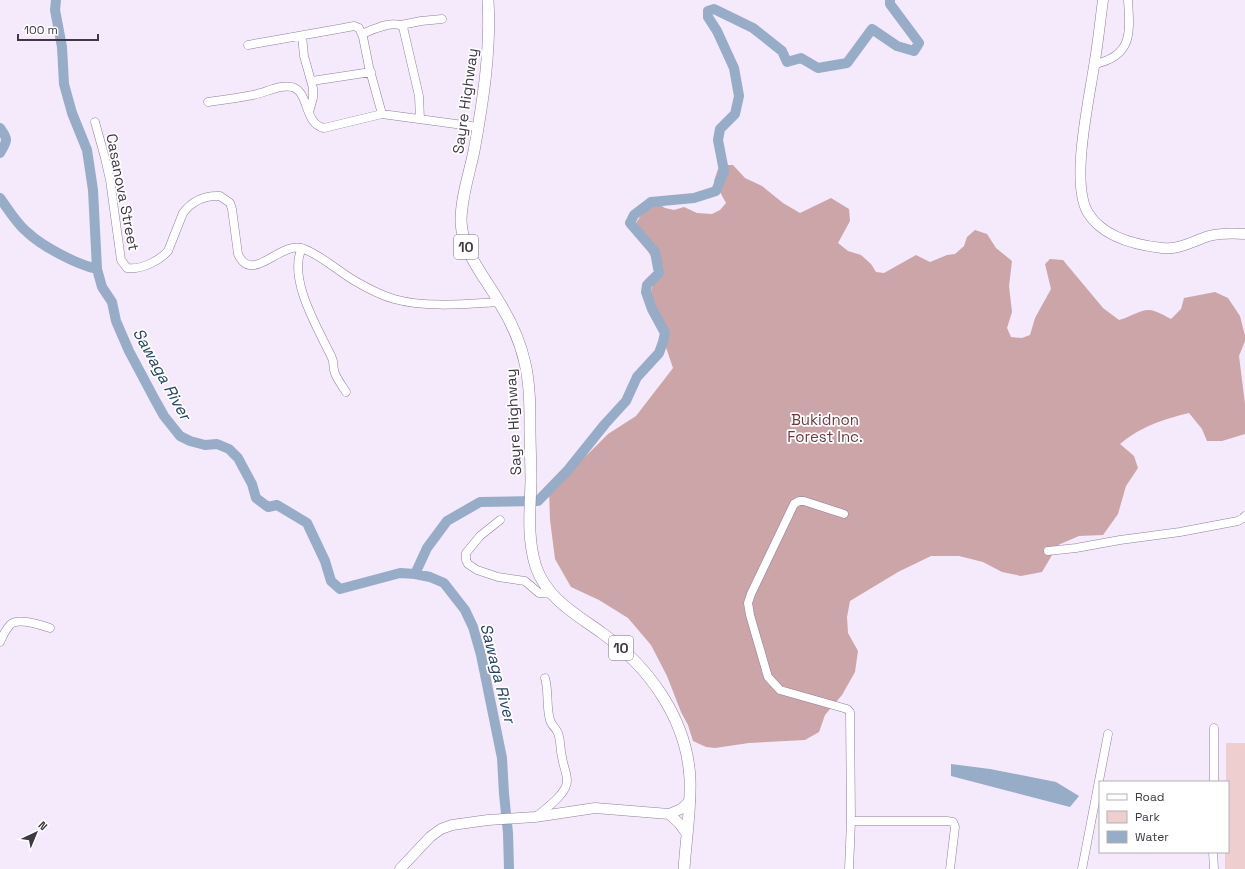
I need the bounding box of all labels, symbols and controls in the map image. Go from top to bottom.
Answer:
scale bar [18,16,98,42]
text: 100 m [24,22,58,38]
street label: Sayre Highway [448,47,482,155]
street label: Casanova Street [102,132,144,252]
road number: 10 [454,235,478,259]
water label: Sawaga River [128,324,197,425]
street label: Sayre Highway [501,368,525,476]
park label: Bukidnon Forest Inc. [787,410,863,446]
water label: Sawaga River [475,621,521,727]
road number: 10 [609,636,633,660]
legend [1099,781,1229,853]
text: Road [1135,789,1164,805]
text: Park [1135,809,1160,825]
north arrow [16,813,56,853]
text: N [35,818,50,833]
text: Water [1135,829,1169,845]

